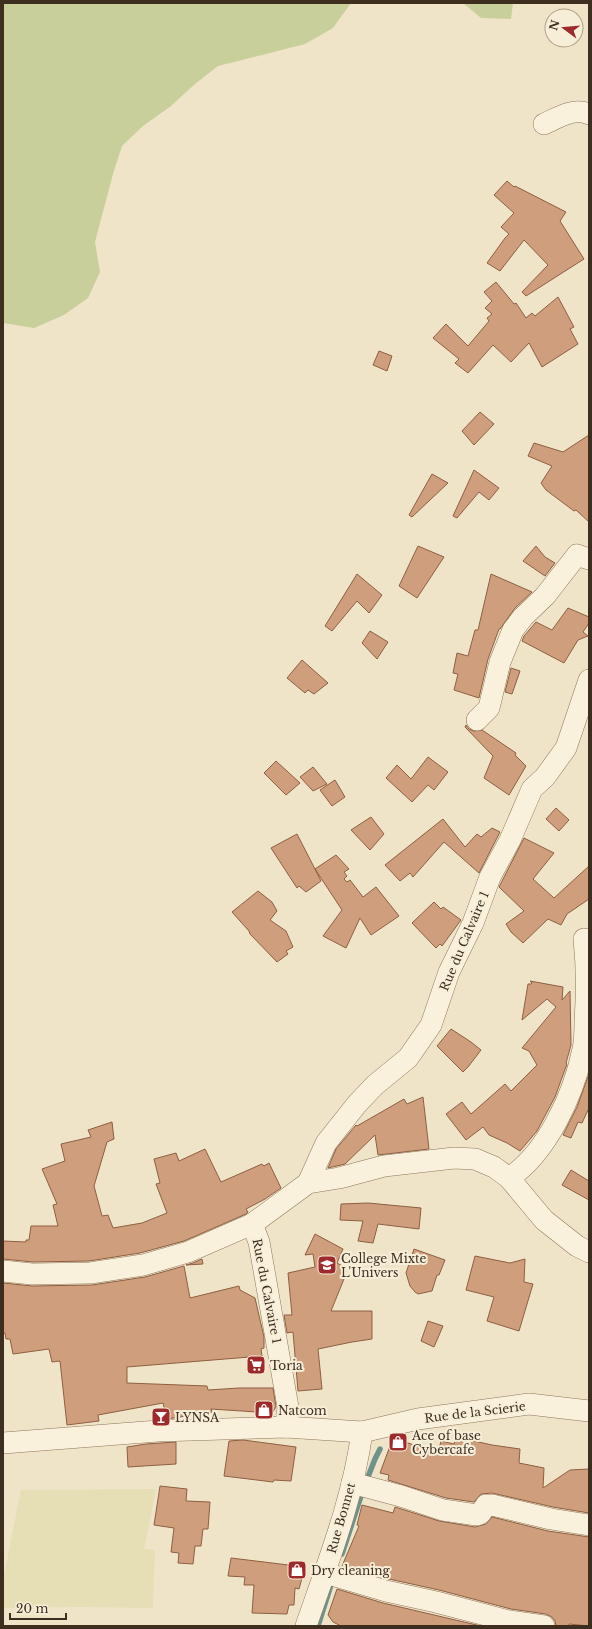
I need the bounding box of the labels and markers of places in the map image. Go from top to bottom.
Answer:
place label: College Mixte L'Univers [341,1251,427,1280]
school or university icon: College Mixte L'Univers [316,1254,338,1276]
supermarket icon: Toria [245,1354,267,1376]
place label: Toria [270,1358,303,1373]
shop icon: Natcom [253,1399,275,1421]
place label: Natcom [278,1403,327,1418]
bar icon: LYNSA [150,1406,172,1428]
place label: LYNSA [175,1410,220,1425]
place label: Ace of base Cybercafe [411,1428,481,1457]
shop icon: Ace of base Cybercafe [387,1431,409,1453]
shop icon: Dry cleaning [286,1559,308,1581]
place label: Dry cleaning [311,1563,391,1578]

